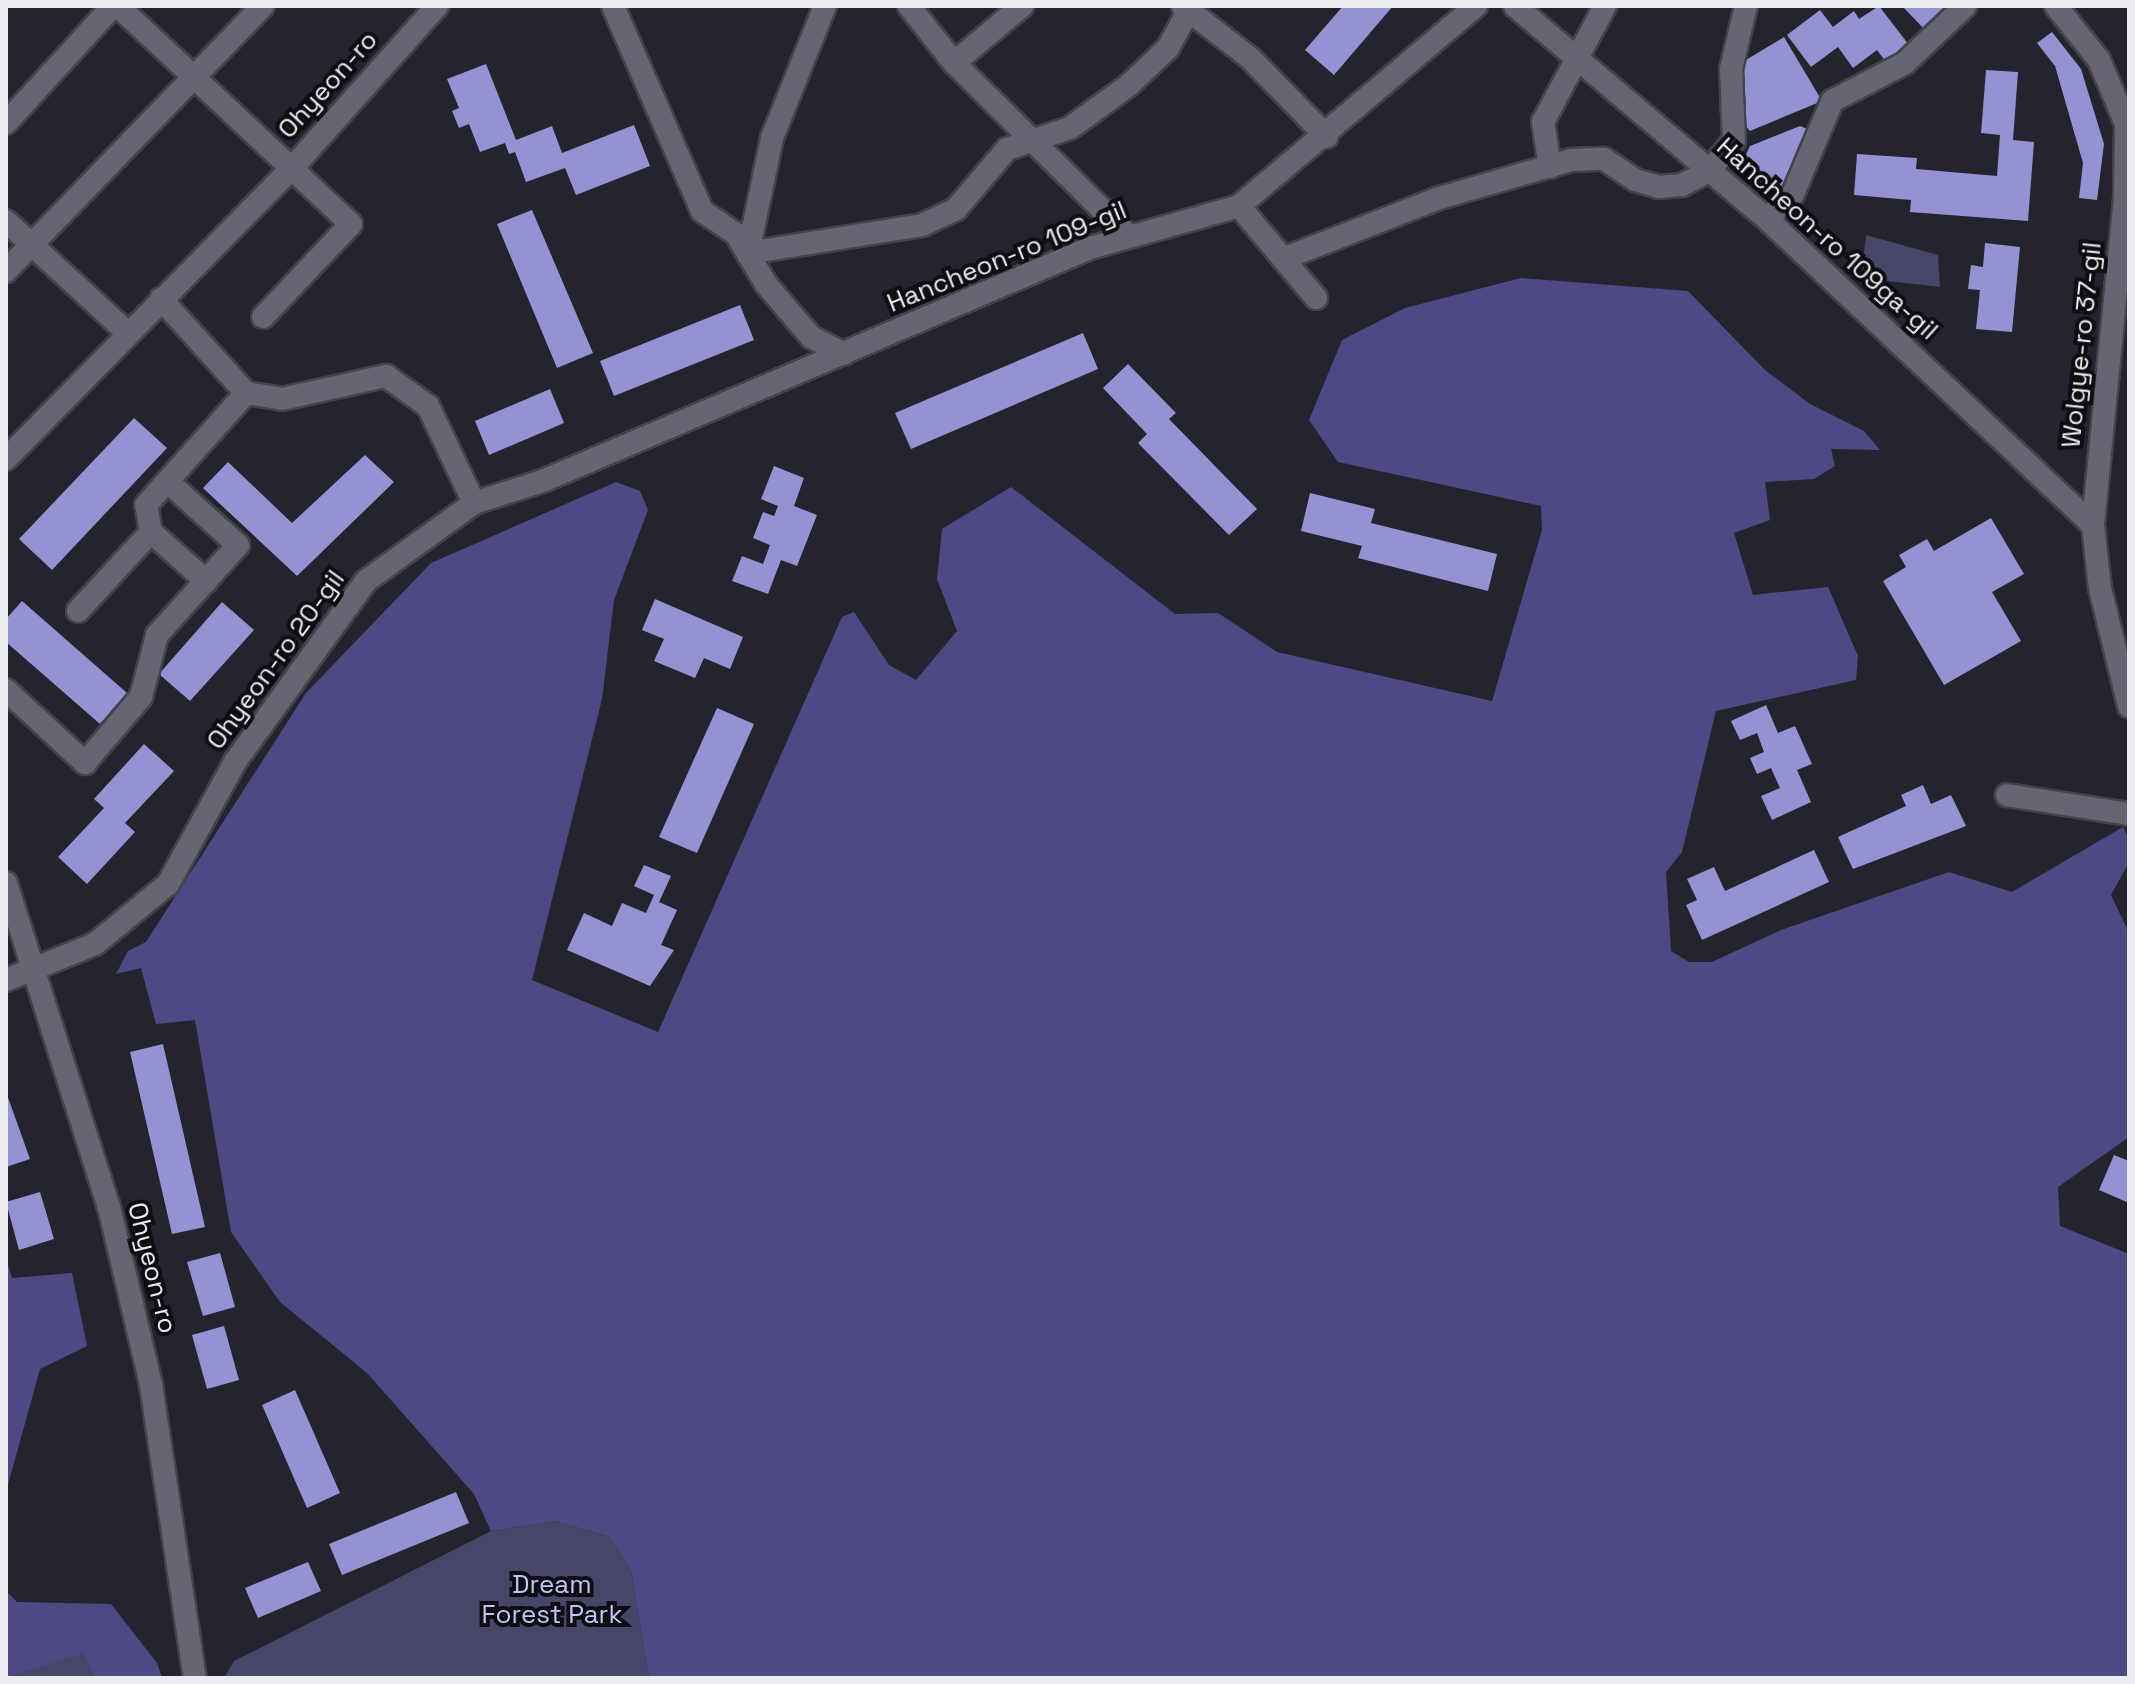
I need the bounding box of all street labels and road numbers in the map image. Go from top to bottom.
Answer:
street label: Ohyeon-ro [272,25,384,145]
street label: Hancheon-ro 109ga-gil [1710,131,1944,347]
street label: Hancheon-ro 109-gil [883,195,1131,319]
street label: Wolgye-ro 37-gil [2056,241,2108,449]
street label: Ohyeon-ro 20-gil [200,564,352,756]
street label: Ohyeon-ro [121,1199,183,1337]

